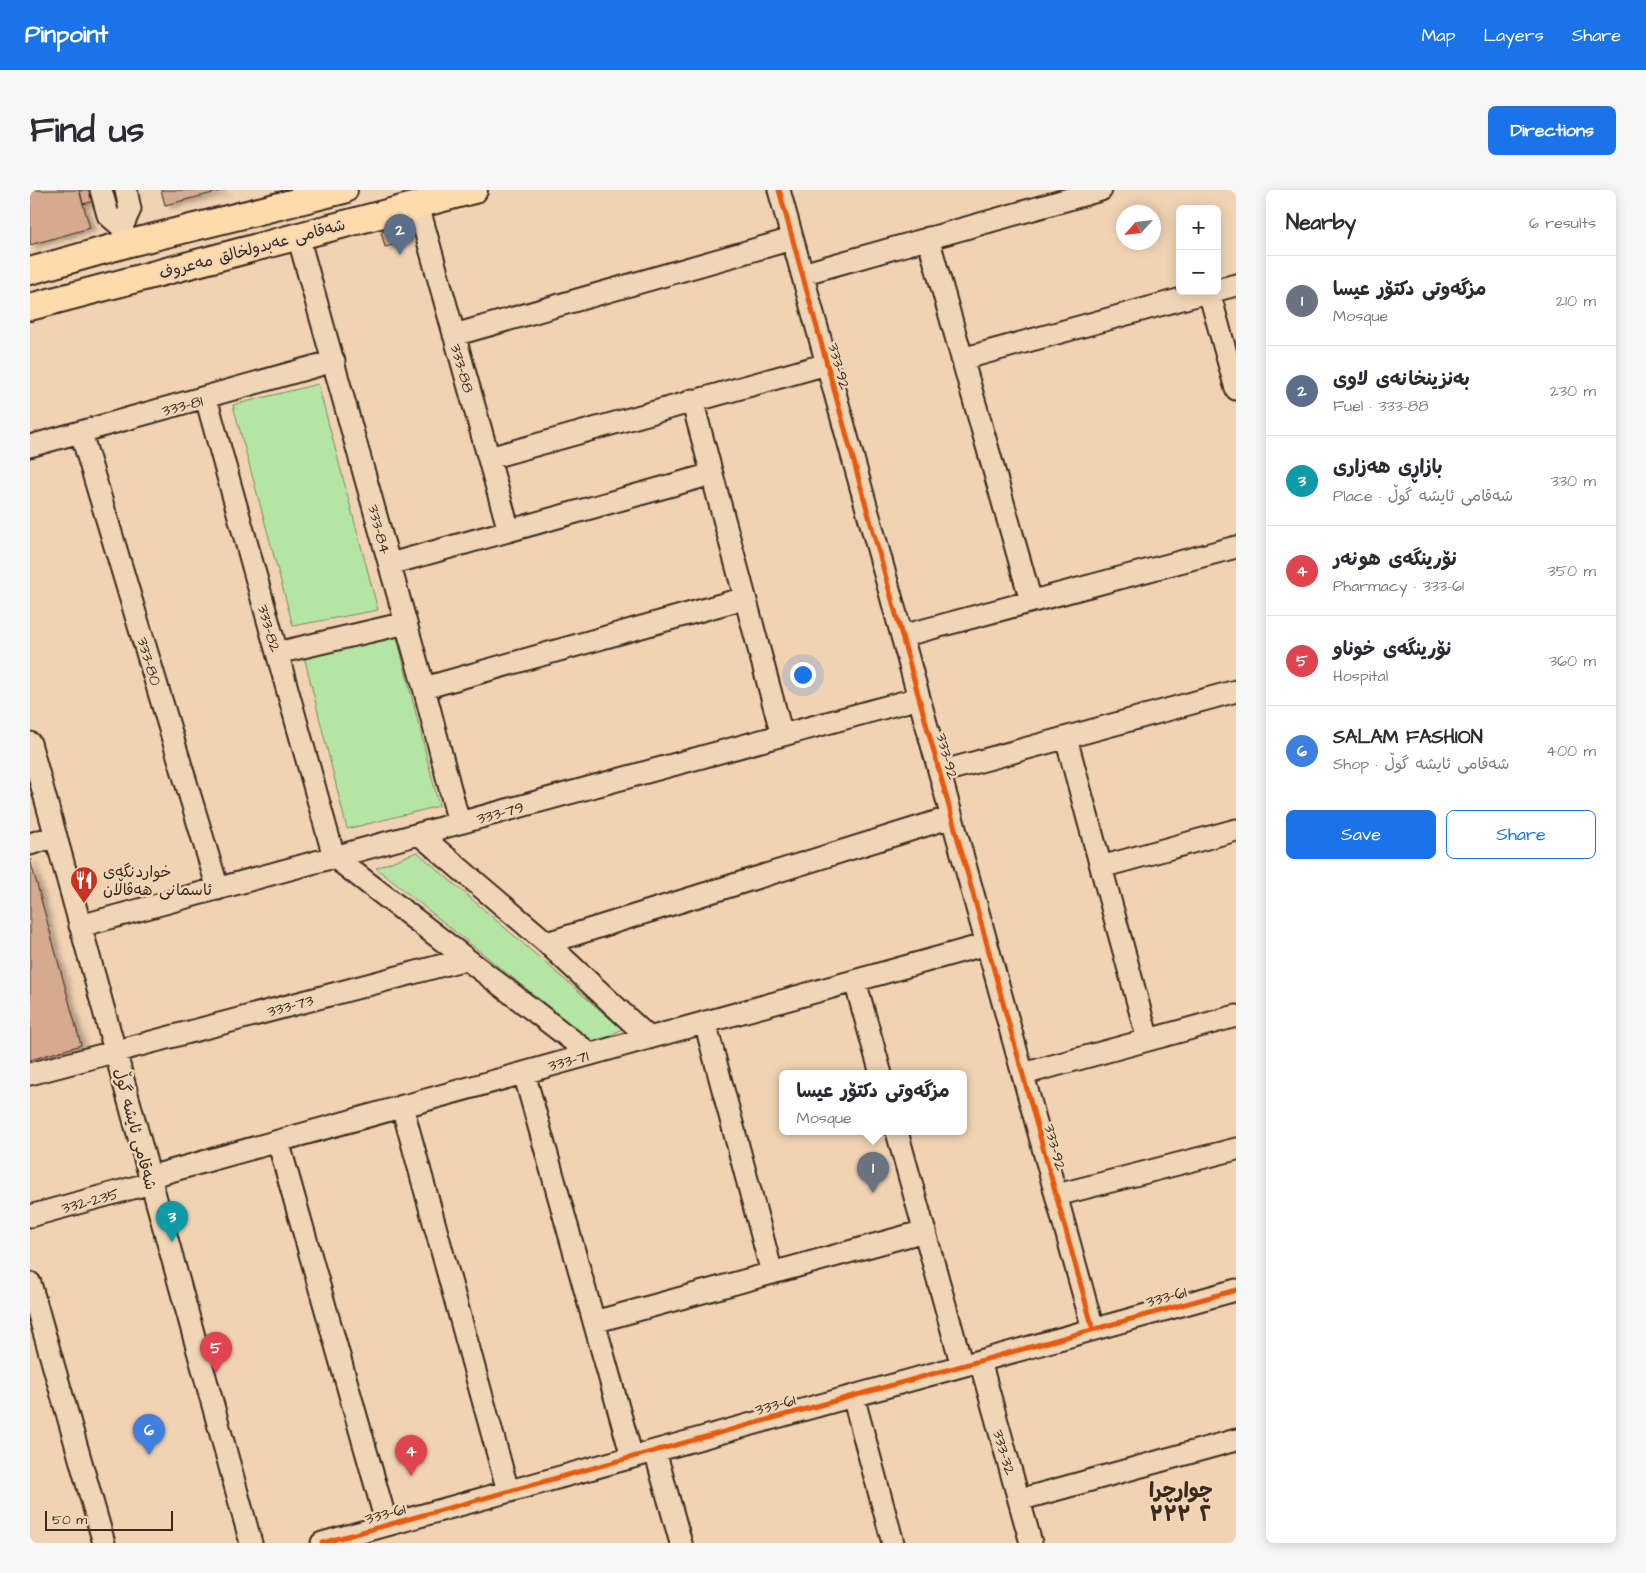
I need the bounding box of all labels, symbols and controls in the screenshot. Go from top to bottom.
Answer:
text: Pinpoint [25,18,108,52]
text: Map [1421,23,1455,48]
text: Layers [1483,23,1544,48]
text: Share [1572,23,1621,48]
text: Find us [30,106,144,155]
button: Directions [1488,106,1616,155]
north arrow [1116,205,1161,250]
map controls [1176,205,1221,295]
button: + [1176,205,1221,250]
text: Nearby [1286,208,1356,237]
text: 6 results [1529,212,1596,234]
street label: شەقامی عەبدولخالق مەعروف [157,213,348,284]
pin: 2 [384,214,416,255]
button: − [1176,250,1221,295]
text: مزگەوتی دکتۆر عیسا [1333,276,1486,303]
text: 1 [1301,290,1303,312]
text: 210 m [1556,290,1596,312]
text: Mosque [1333,305,1388,327]
street label: 333-92 [822,340,856,392]
street label: 333-88 [445,341,480,395]
text: بەنزینخانەی لاوی [1333,366,1470,393]
text: 2 [1297,380,1307,402]
text: 230 m [1550,380,1596,402]
street label: 333-81 [159,390,205,422]
text: Fuel · 333-88 [1333,395,1429,417]
text: بازاڕی هەزاری [1333,454,1442,481]
text: 3 [1298,470,1306,492]
text: 330 m [1551,470,1596,492]
text: Place · شەقامی ئایشە گوڵ [1333,485,1513,507]
street label: 333-84 [362,502,396,557]
text: نۆرینگەی هونەر [1333,546,1457,573]
text: 4 [1297,560,1307,582]
text: 350 m [1548,560,1596,582]
text: Pharmacy · 333-61 [1333,575,1464,597]
street label: 333-82 [252,602,286,655]
street label: 333-80 [131,634,167,688]
text: نۆرینگەی خوناو [1333,636,1451,663]
text: 5 [1296,650,1308,672]
text: 360 m [1549,650,1596,672]
your location [790,662,816,688]
text: Hospital [1333,665,1388,687]
text: SALAM FASHION [1333,724,1483,751]
street label: 333-92 [930,730,964,782]
text: 6 [1297,740,1307,762]
text: 400 m [1546,740,1596,762]
text: Shop · شەقامی ئایشە گوڵ [1333,753,1510,775]
street label: 333-79 [474,796,526,830]
button: Save [1286,810,1436,859]
button: Share [1446,810,1596,859]
place label: خواردنگەی ئاسمانی هەڤاڵان [103,861,212,901]
restaurant icon: خواردنگەی ئاسمانی هەڤاڵان [69,865,99,904]
street label: 333-73 [265,989,316,1023]
street label: 333-71 [545,1045,591,1077]
street label: شەقامی ئایشە گوڵ [108,1066,163,1193]
popup [779,1070,967,1135]
text: مزگەوتی دکتۆر عیسا [796,1078,950,1105]
text: Mosque [796,1107,852,1129]
street label: 333-92 [1038,1121,1072,1173]
pin: 1 [857,1152,889,1193]
street label: 332-235 [59,1183,122,1219]
pin: 3 [156,1201,188,1242]
street label: 333-61 [1143,1281,1189,1313]
pin: 5 [200,1332,232,1373]
street label: 333-61 [752,1389,798,1421]
pin: 6 [133,1414,165,1455]
street label: 333-32 [987,1427,1021,1478]
pin: 4 [395,1435,427,1476]
district label: چوارچرا ٢ ٣٣٣ [1149,1476,1213,1529]
street label: 333-61 [362,1498,408,1530]
scale bar [45,1508,172,1531]
text: 50 m [52,1510,87,1530]

